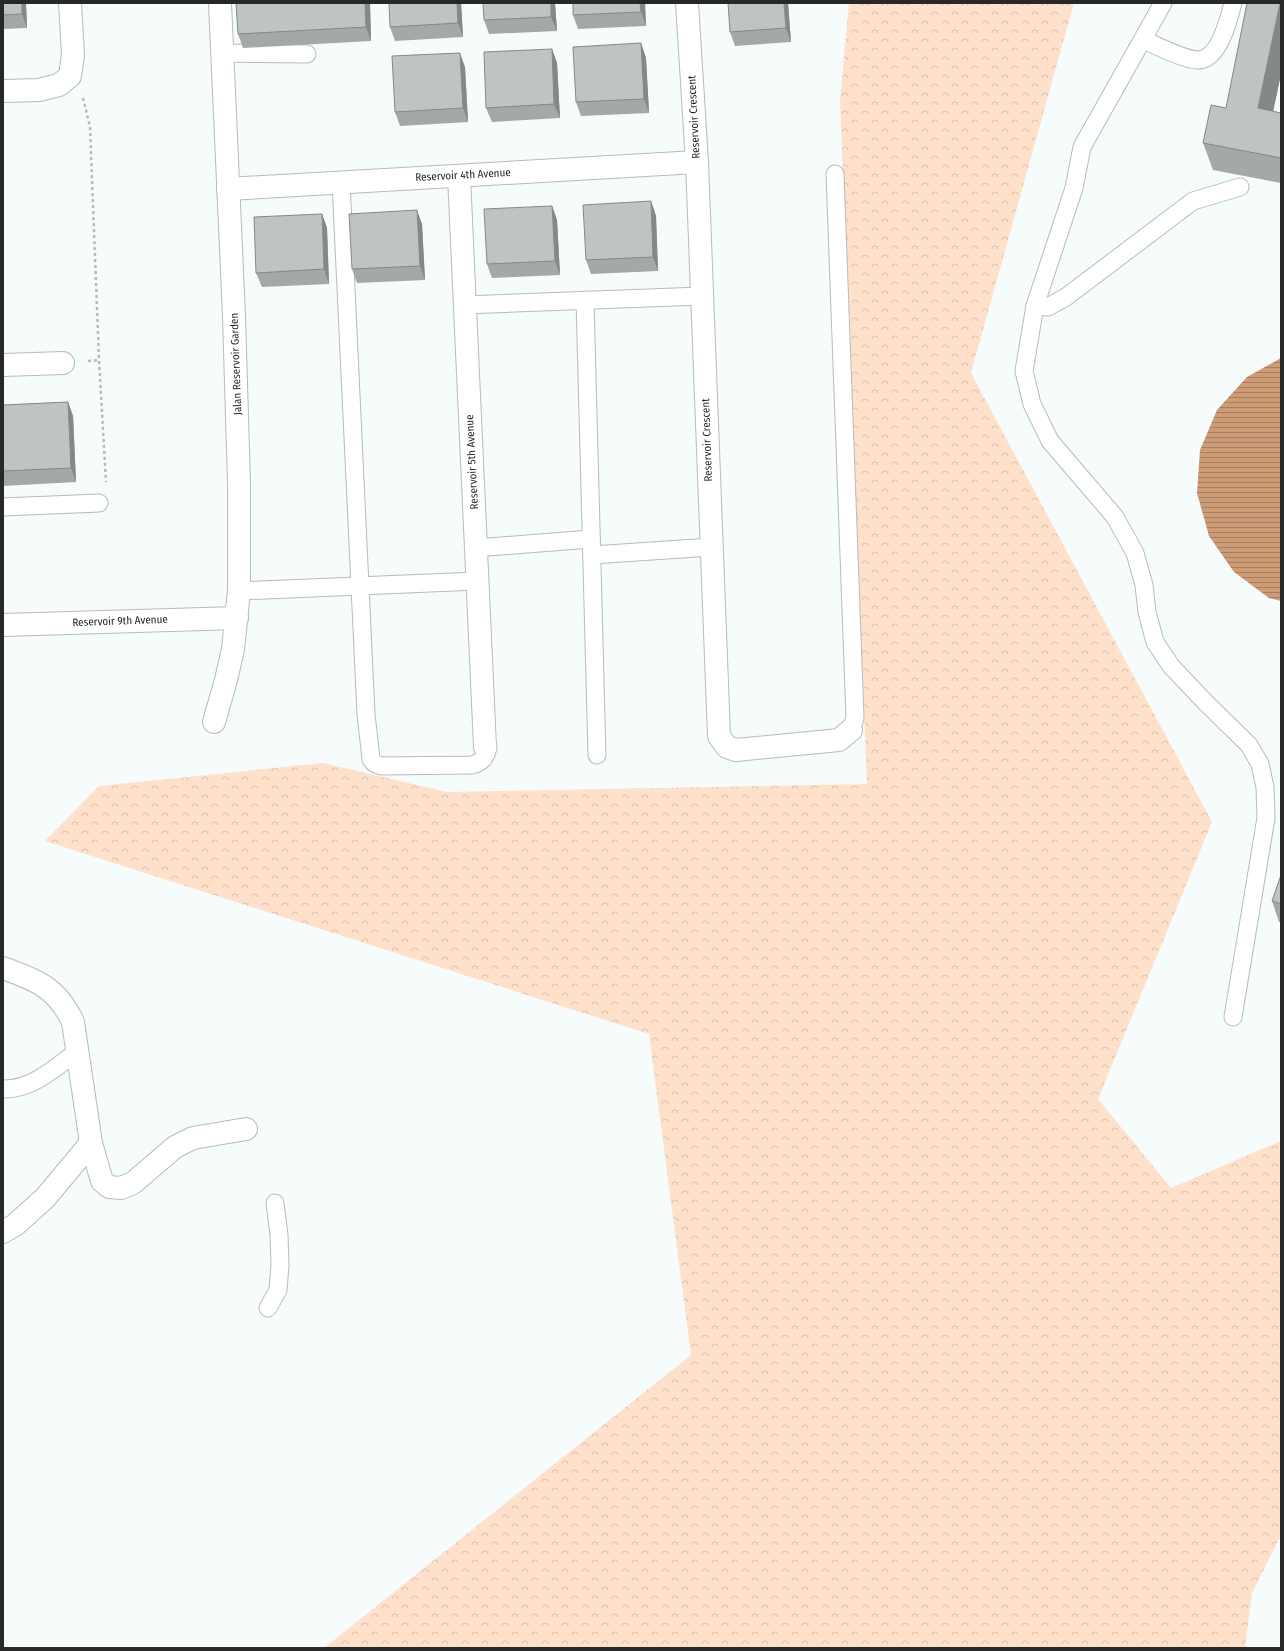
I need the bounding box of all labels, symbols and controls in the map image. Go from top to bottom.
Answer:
street label: Reservoir Crescent [685,75,703,159]
street label: Reservoir 4th Avenue [415,166,511,184]
street label: Jalan Reservoir Garden [228,313,244,415]
street label: Reservoir Crescent [699,398,715,482]
street label: Reservoir 5th Avenue [463,414,481,510]
street label: Reservoir 9th Avenue [72,613,168,629]

